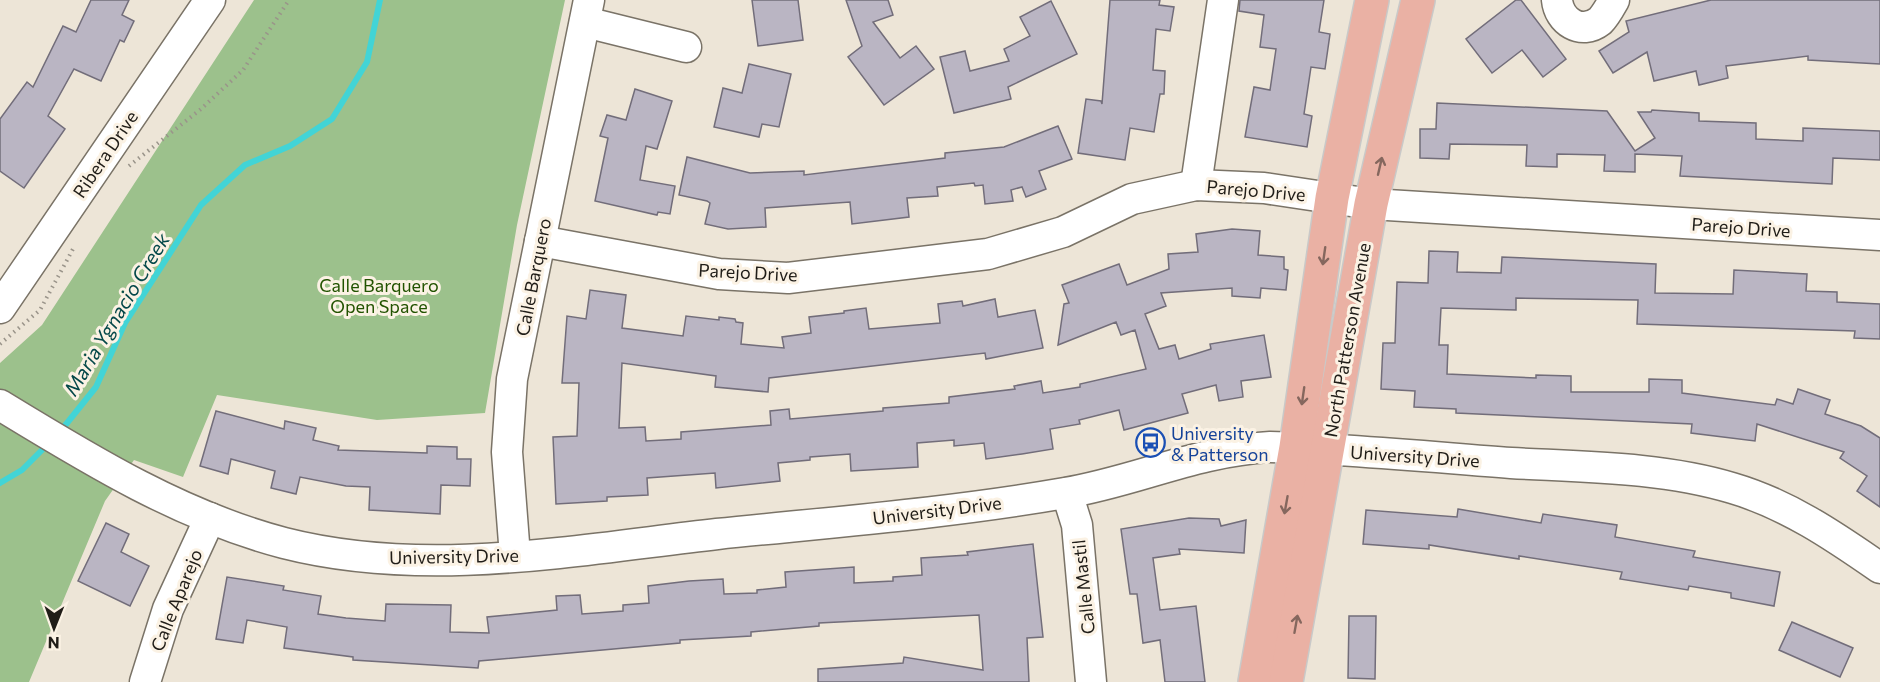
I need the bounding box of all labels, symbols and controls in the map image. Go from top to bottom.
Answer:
street label: Ribera Drive [68,106,142,202]
one-way arrow [1374,157,1386,176]
street label: Parejo Drive [1206,175,1306,205]
street label: Parejo Drive [1691,213,1791,241]
street label: Calle Barquero [511,216,555,338]
water label: Maria Ygnacio Creek [58,228,175,400]
street label: North Patterson Avenue [1319,241,1375,439]
one-way arrow [1318,245,1329,265]
street label: Parejo Drive [698,258,798,286]
park label: Calle Barquero Open Space [319,274,439,317]
one-way arrow [1298,385,1309,405]
place label: University & Patterson [1171,422,1269,465]
bus stop icon: University & Patterson [1134,427,1166,459]
street label: University Drive [1349,440,1481,472]
street label: University Drive [871,491,1003,529]
one-way arrow [1280,495,1291,514]
street label: Calle Mastil [1067,539,1099,635]
street label: University Drive [389,544,519,568]
street label: Calle Aparejo [146,546,206,654]
north arrow [24,598,84,658]
one-way arrow [1291,615,1302,635]
text: N [48,634,60,653]

